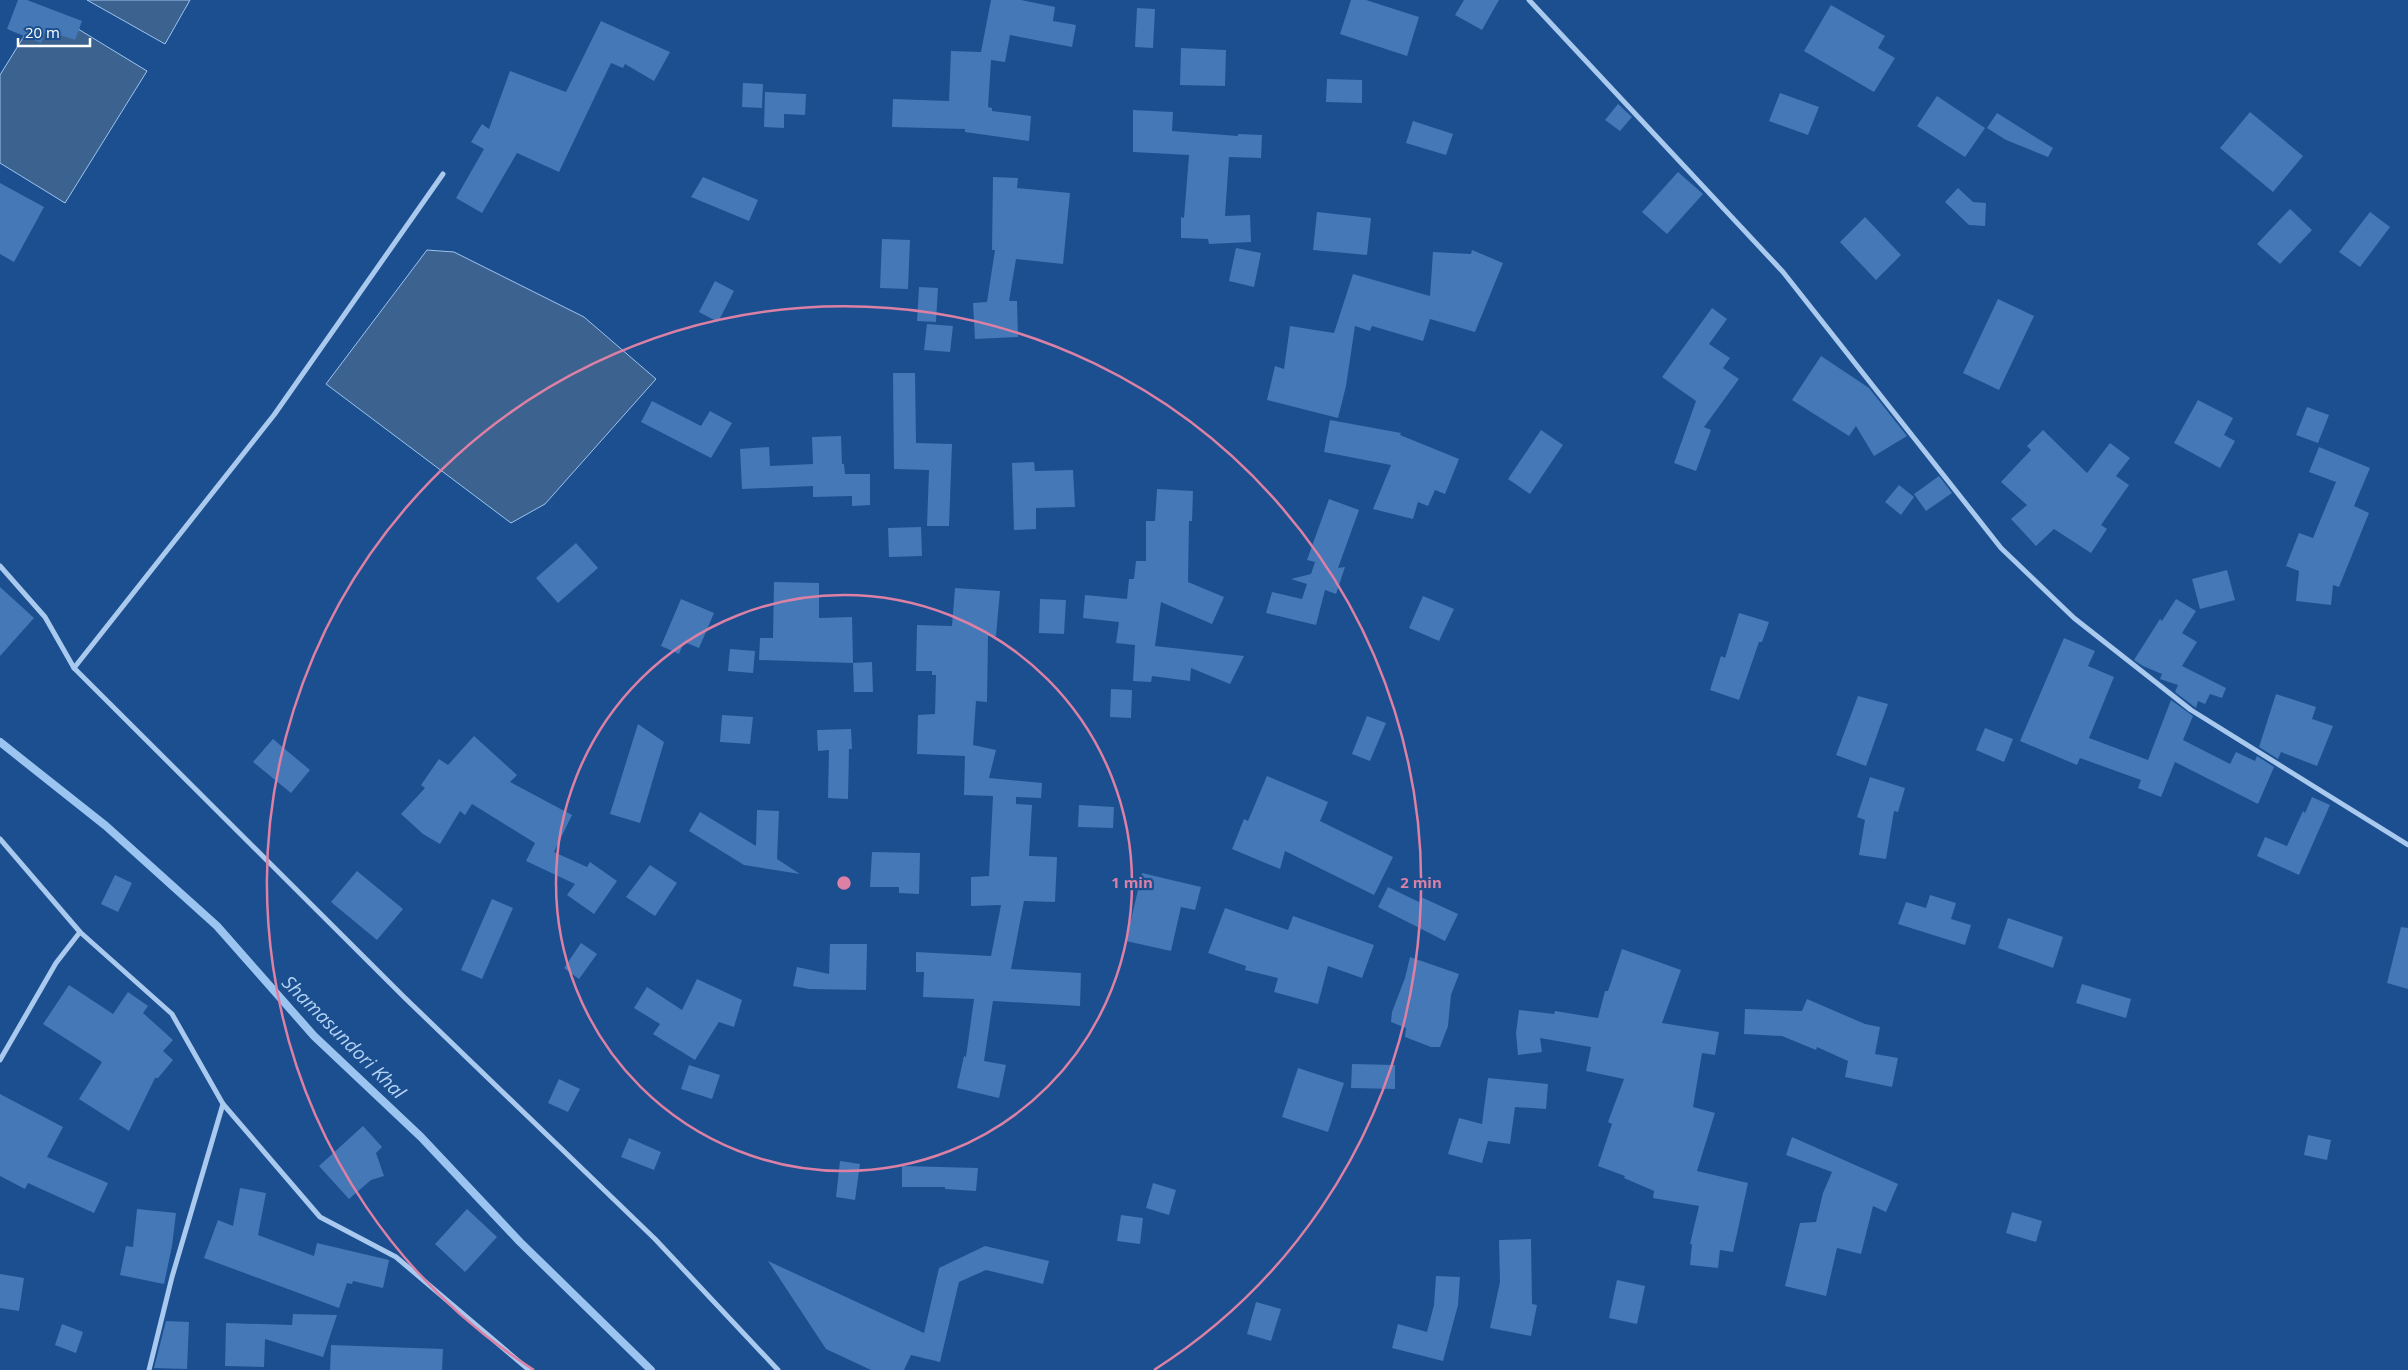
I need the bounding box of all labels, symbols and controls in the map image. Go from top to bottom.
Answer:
scale bar [18,15,90,47]
text: 20 m [25,22,60,42]
text: 1 min [1111,872,1153,892]
text: 2 min [1400,872,1442,892]
centre of rings [835,874,853,892]
water label: Shamasundori Khal [277,970,412,1105]

